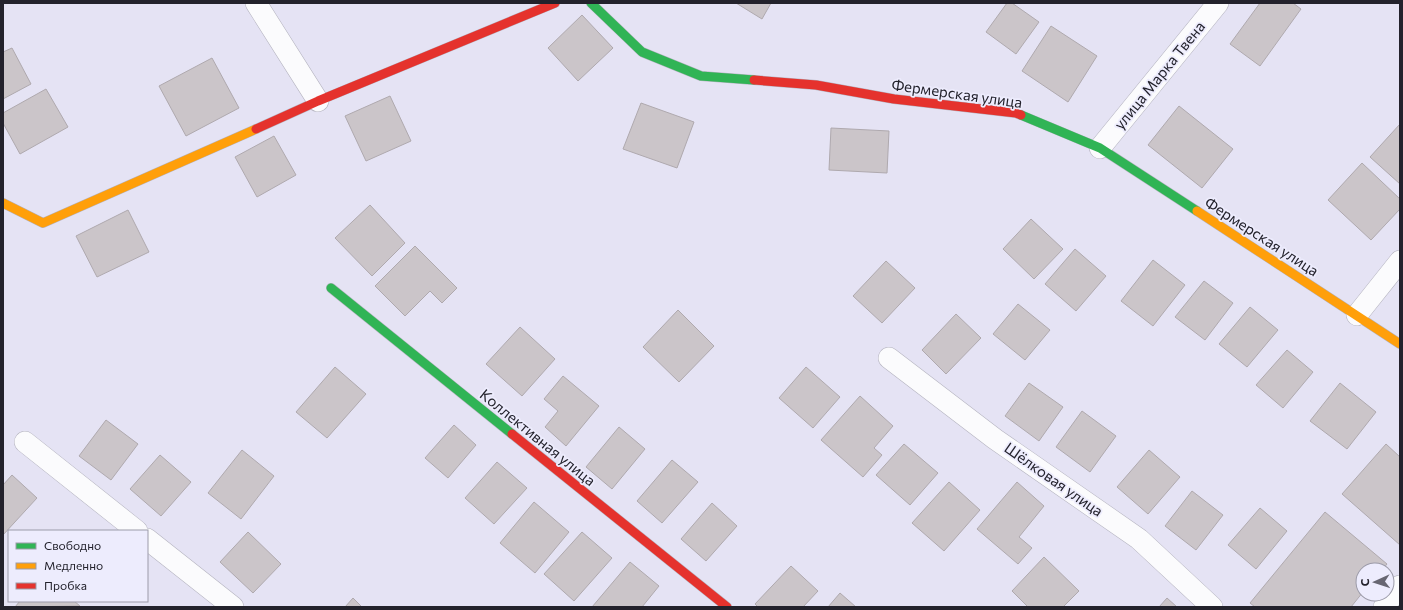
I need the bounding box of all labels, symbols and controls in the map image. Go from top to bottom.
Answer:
street label: улица Марка Твена [1110,17,1208,133]
street label: Фермерская улица [890,75,1024,111]
street label: Фермерская улица [1202,193,1322,279]
street label: Коллективная улица [477,385,599,489]
street label: Шёлковая улица [1001,438,1107,520]
legend [8,530,148,602]
text: Свободно [44,538,101,552]
text: Медленно [44,558,103,572]
north arrow [1355,562,1395,602]
text: Пробка [44,578,87,592]
text: С [1358,578,1371,587]

